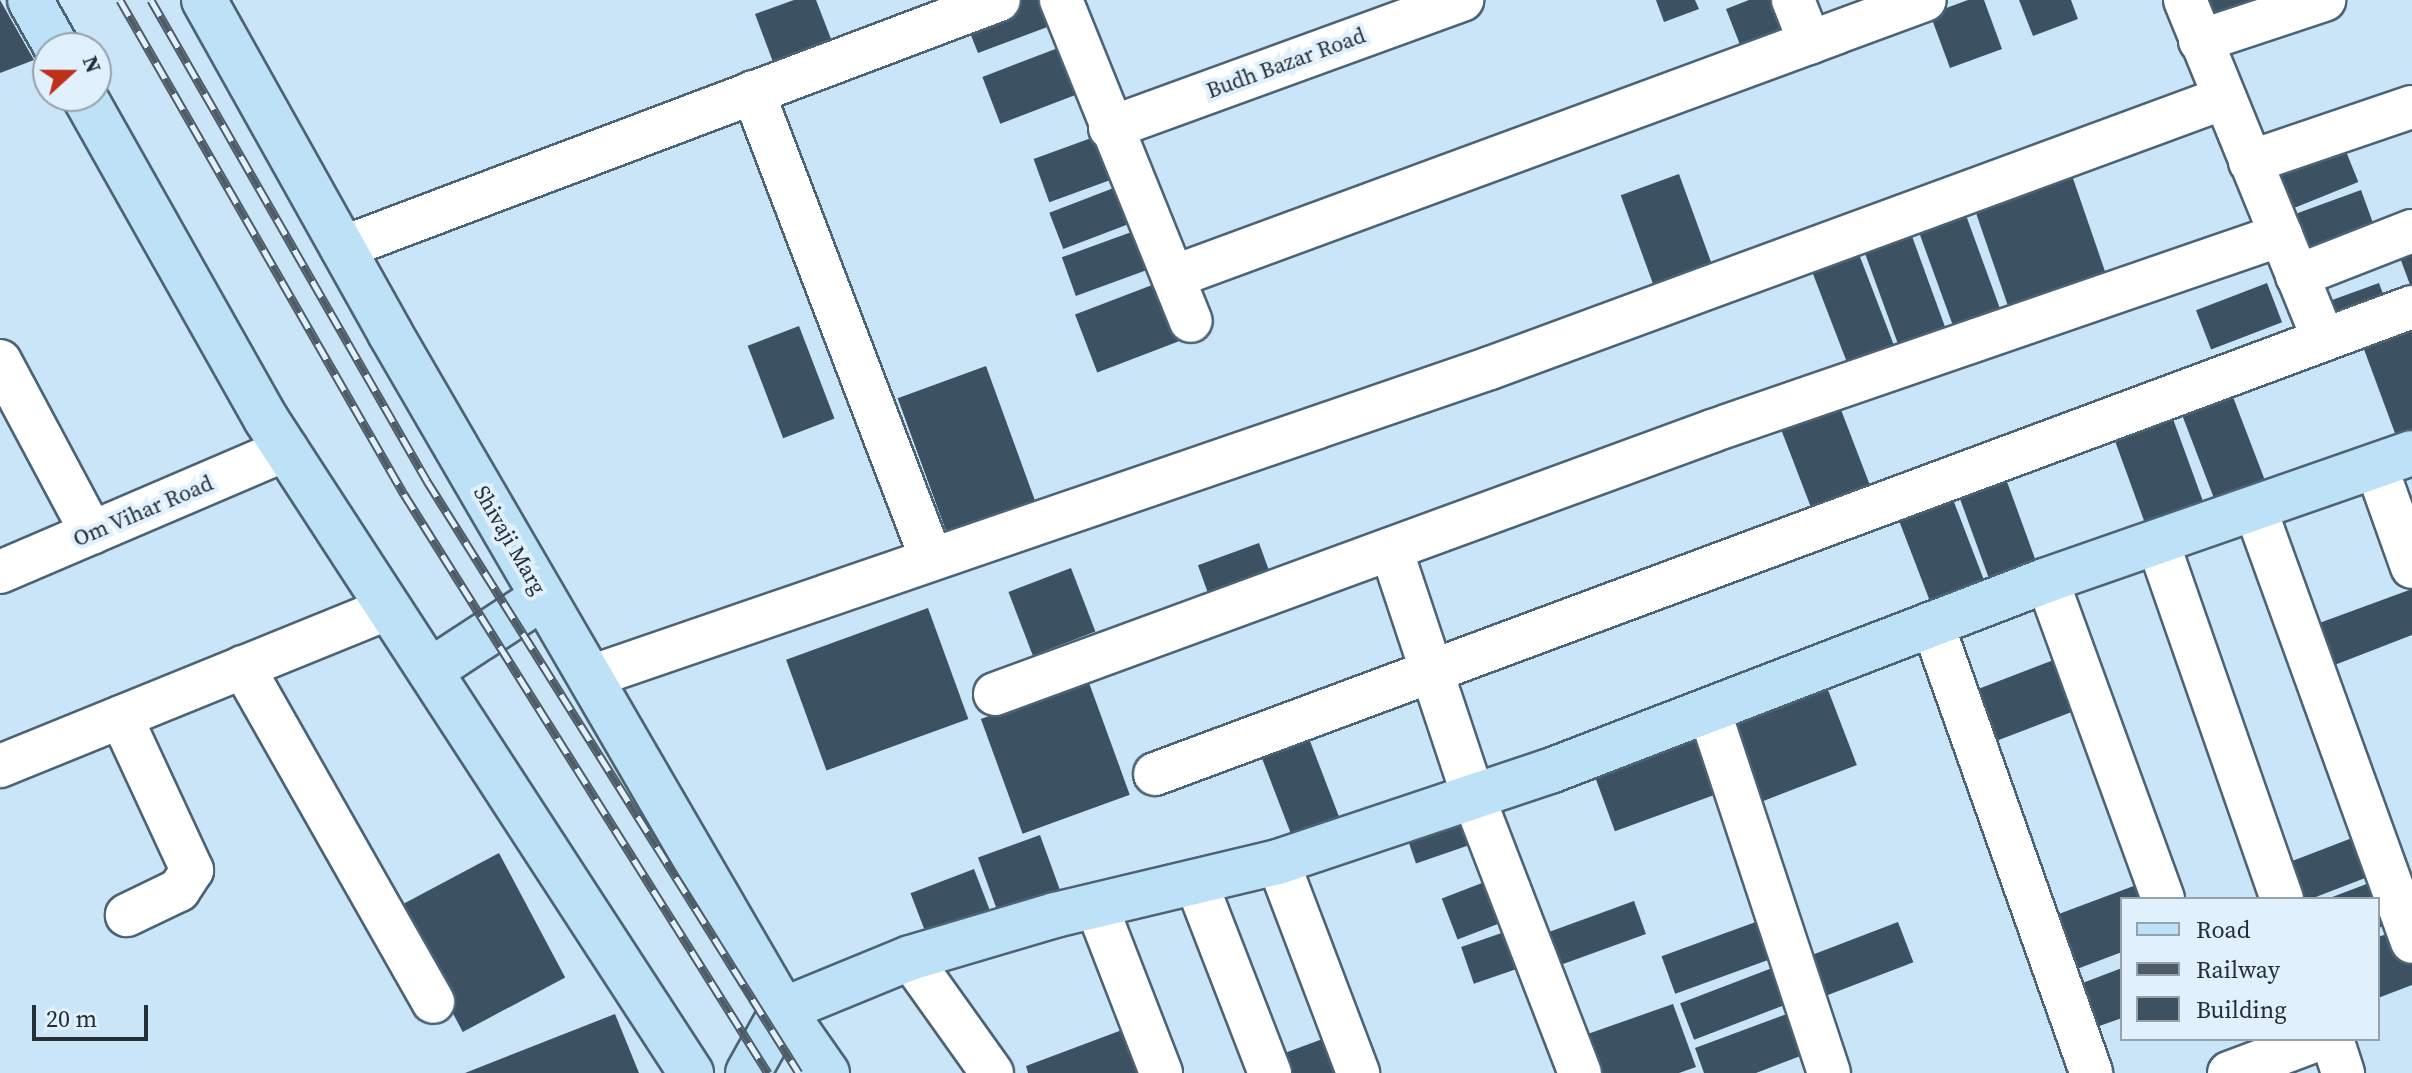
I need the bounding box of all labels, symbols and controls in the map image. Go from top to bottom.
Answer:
street label: Budh Bazar Road [1203,22,1369,104]
north arrow [32,32,112,112]
text: N [76,51,109,77]
street label: Om Vihar Road [69,470,217,552]
street label: Shivaji Marg [468,481,552,599]
legend [2120,897,2380,1041]
text: Road [2196,913,2250,946]
text: Railway [2196,953,2280,986]
scale bar [36,989,152,1039]
text: Building [2196,993,2287,1026]
text: 20 m [46,1002,97,1035]

